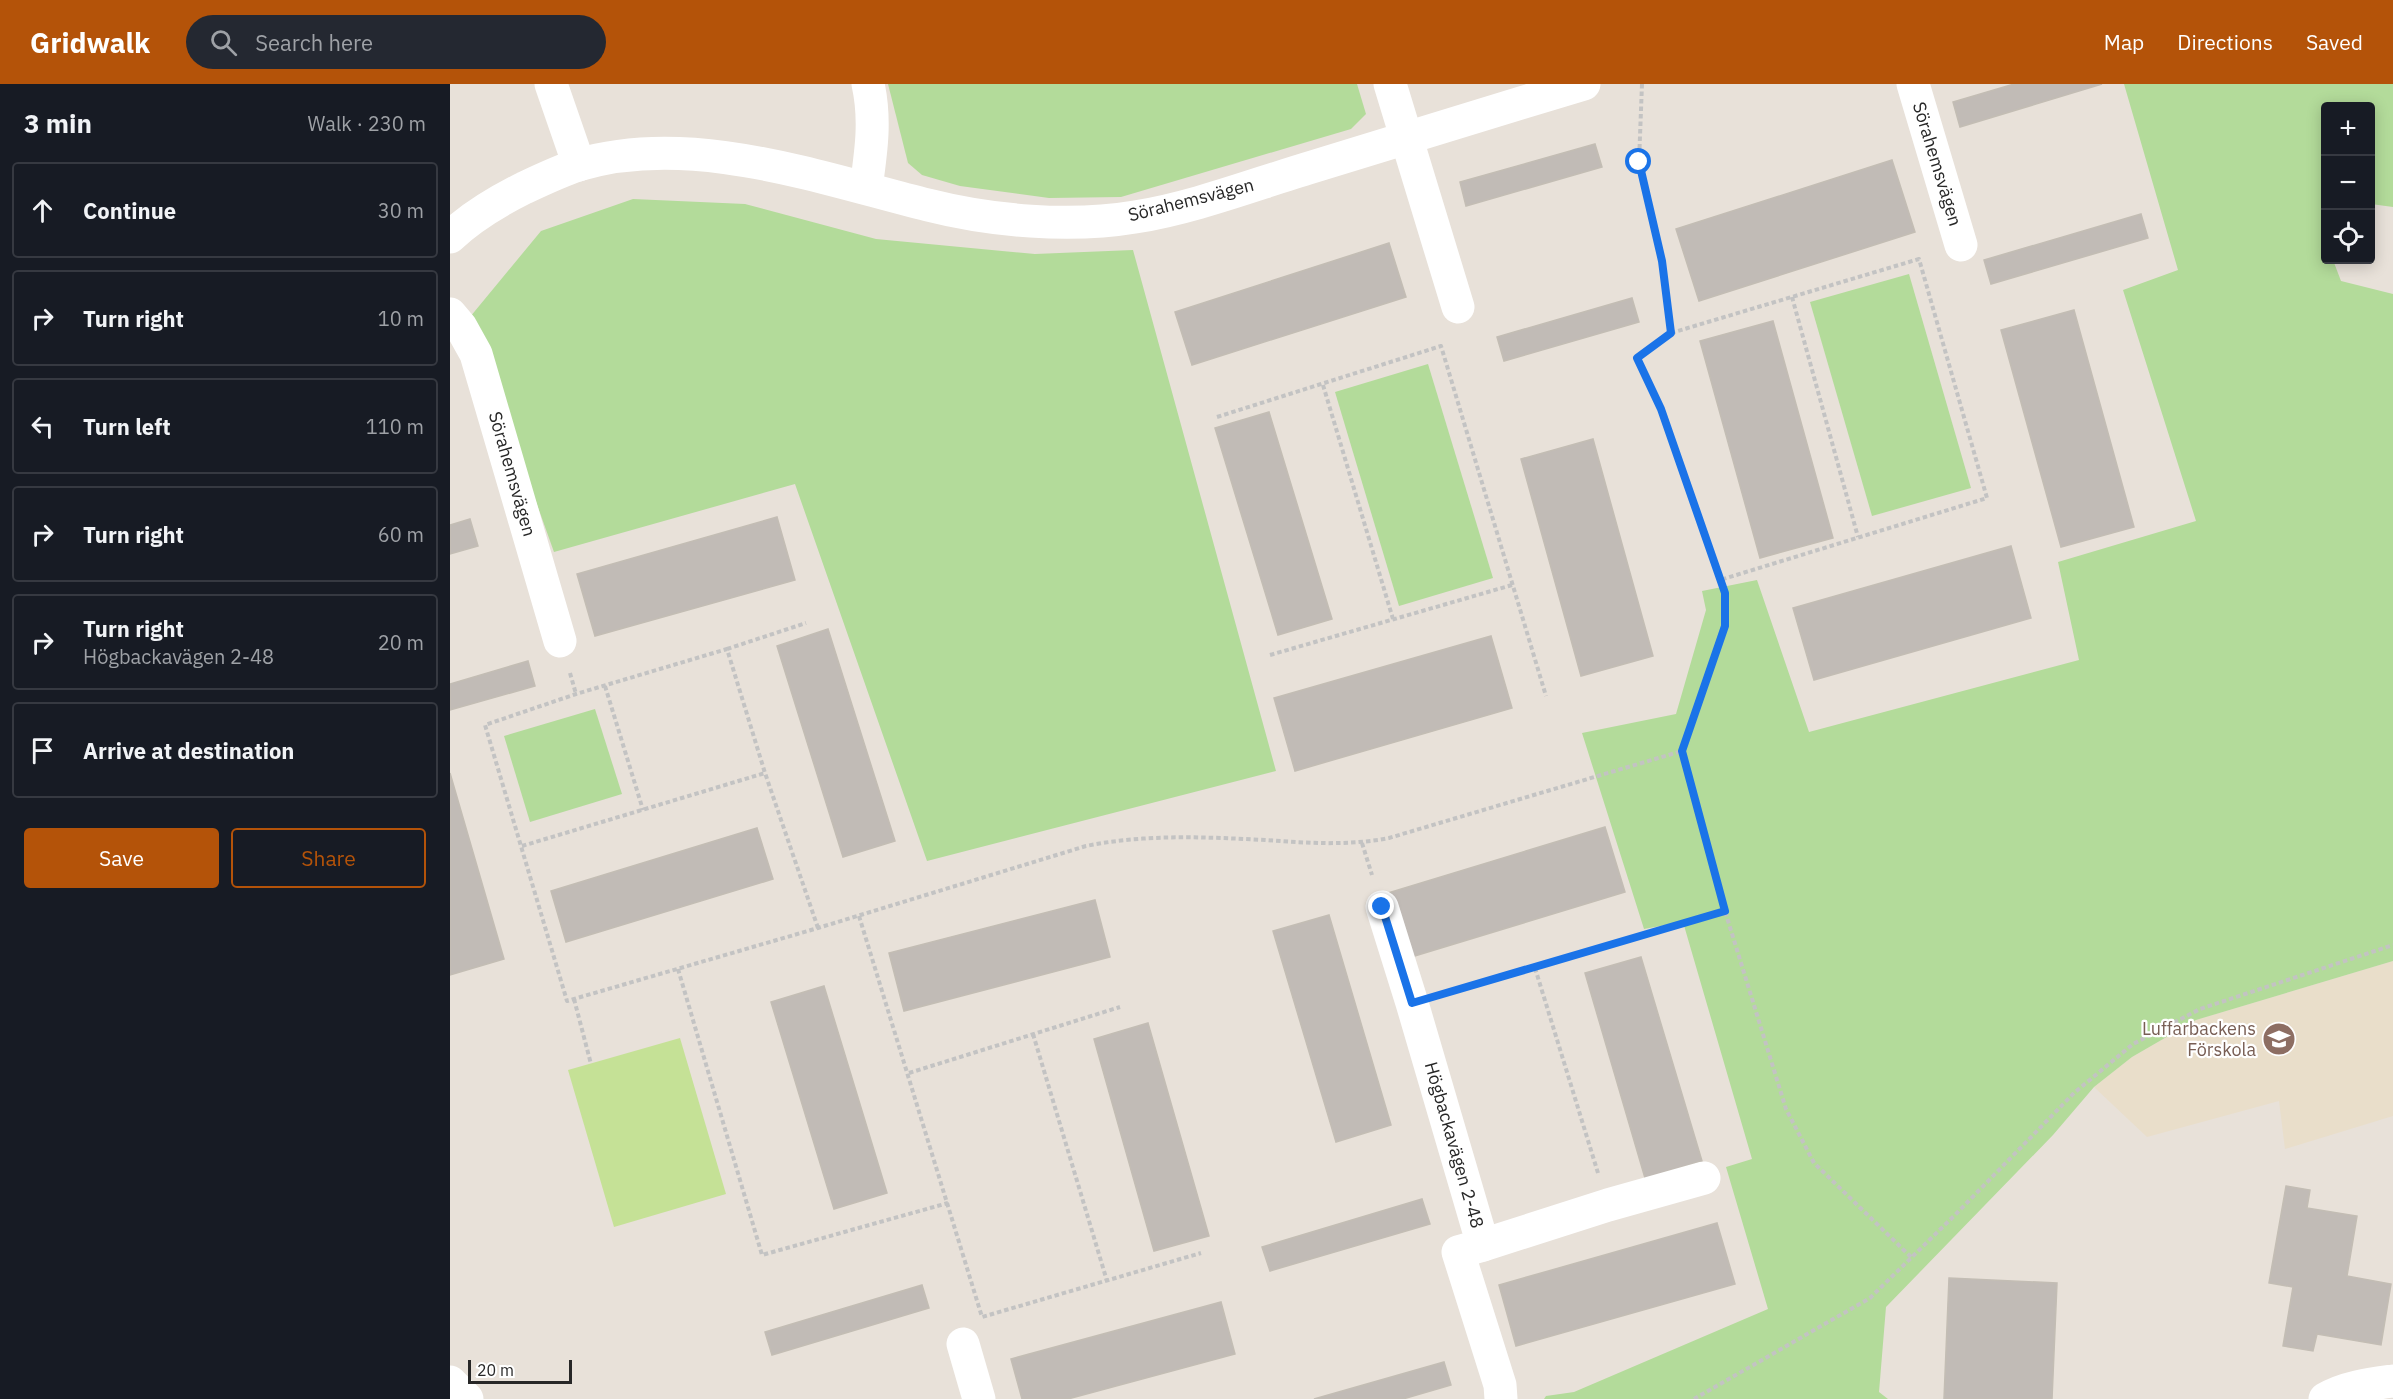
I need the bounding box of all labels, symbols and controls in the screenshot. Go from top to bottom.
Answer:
search box [186,15,606,69]
text: Gridwalk [30,24,150,61]
icon: search [207,26,240,59]
text: Search here [255,28,373,57]
text: Map [2104,28,2144,56]
text: Directions [2177,28,2273,56]
text: Saved [2306,28,2363,56]
street label: Sörahemsvägen [1908,99,1967,229]
map controls [2321,102,2375,264]
button: + [2321,102,2375,156]
text: 3 min [24,106,92,140]
text: Walk · 230 m [308,110,426,137]
route start [1625,148,1651,174]
button: − [2321,156,2375,210]
street label: Sörahemsvägen [1126,173,1256,226]
icon: ahead [26,194,59,227]
text: Continue [83,196,176,225]
text: 30 m [378,197,424,224]
button: locate [2321,210,2375,264]
icon: right [26,302,59,335]
text: Turn right [83,304,184,333]
text: 10 m [378,305,424,332]
street label: Sörahemsvägen [484,409,541,539]
icon: left [26,410,59,443]
text: Turn left [83,412,171,441]
text: 110 m [366,413,424,440]
icon: right [26,518,59,551]
text: Turn right [83,520,184,549]
text: 60 m [378,521,424,548]
text: Turn right [83,614,184,643]
icon: right [26,626,59,659]
text: 20 m [378,629,424,656]
text: Högbackavägen 2-48 [83,643,274,670]
icon: arrive [26,734,59,767]
text: Arrive at destination [83,736,294,765]
button: Save [24,828,219,888]
button: Share [231,828,426,888]
route end [1368,893,1394,919]
place label: Luffarbackens Förskola [2142,1017,2256,1061]
school or university icon: Luffarbackens Förskola [2261,1021,2297,1057]
street label: Högbackavägen 2-48 [1420,1059,1489,1231]
scale bar [468,1357,572,1384]
text: 20 m [477,1360,514,1380]

